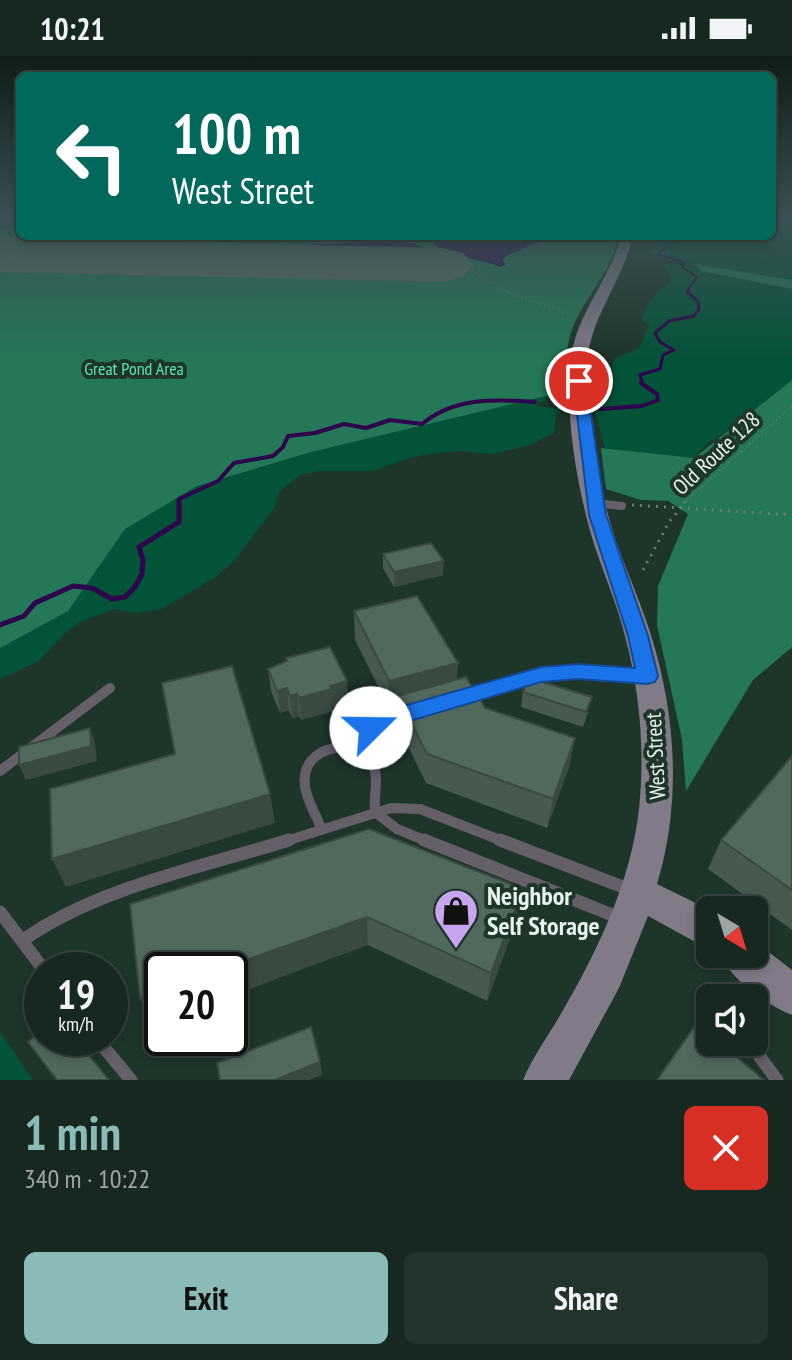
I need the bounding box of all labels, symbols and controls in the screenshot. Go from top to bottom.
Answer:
text: 10:21 [40,9,105,48]
text: 100 m [172,97,301,169]
icon: left [40,104,144,208]
text: West Street [172,167,314,214]
pin [545,347,613,415]
park label: Great Pond Area [84,357,184,380]
icon: arrive [557,359,601,403]
street label: Old Route 128 [666,405,766,501]
position arrow [329,686,413,770]
street label: West Street [639,712,671,800]
place label: Neighbor Self Storage [487,879,600,942]
shop icon: Neighbor Self Storage [432,887,480,950]
north arrow [696,896,768,968]
map controls [696,896,768,1056]
speed limit sign: 20 [144,952,248,1056]
text: 19 [57,968,95,1020]
button: sound [696,984,768,1056]
text: km/h [58,1011,94,1037]
text: 1 min [24,1101,121,1163]
button: close [684,1106,768,1190]
text: 340 m · 10:22 [24,1162,150,1195]
button: Exit [24,1252,388,1344]
button: Share [404,1252,768,1344]

